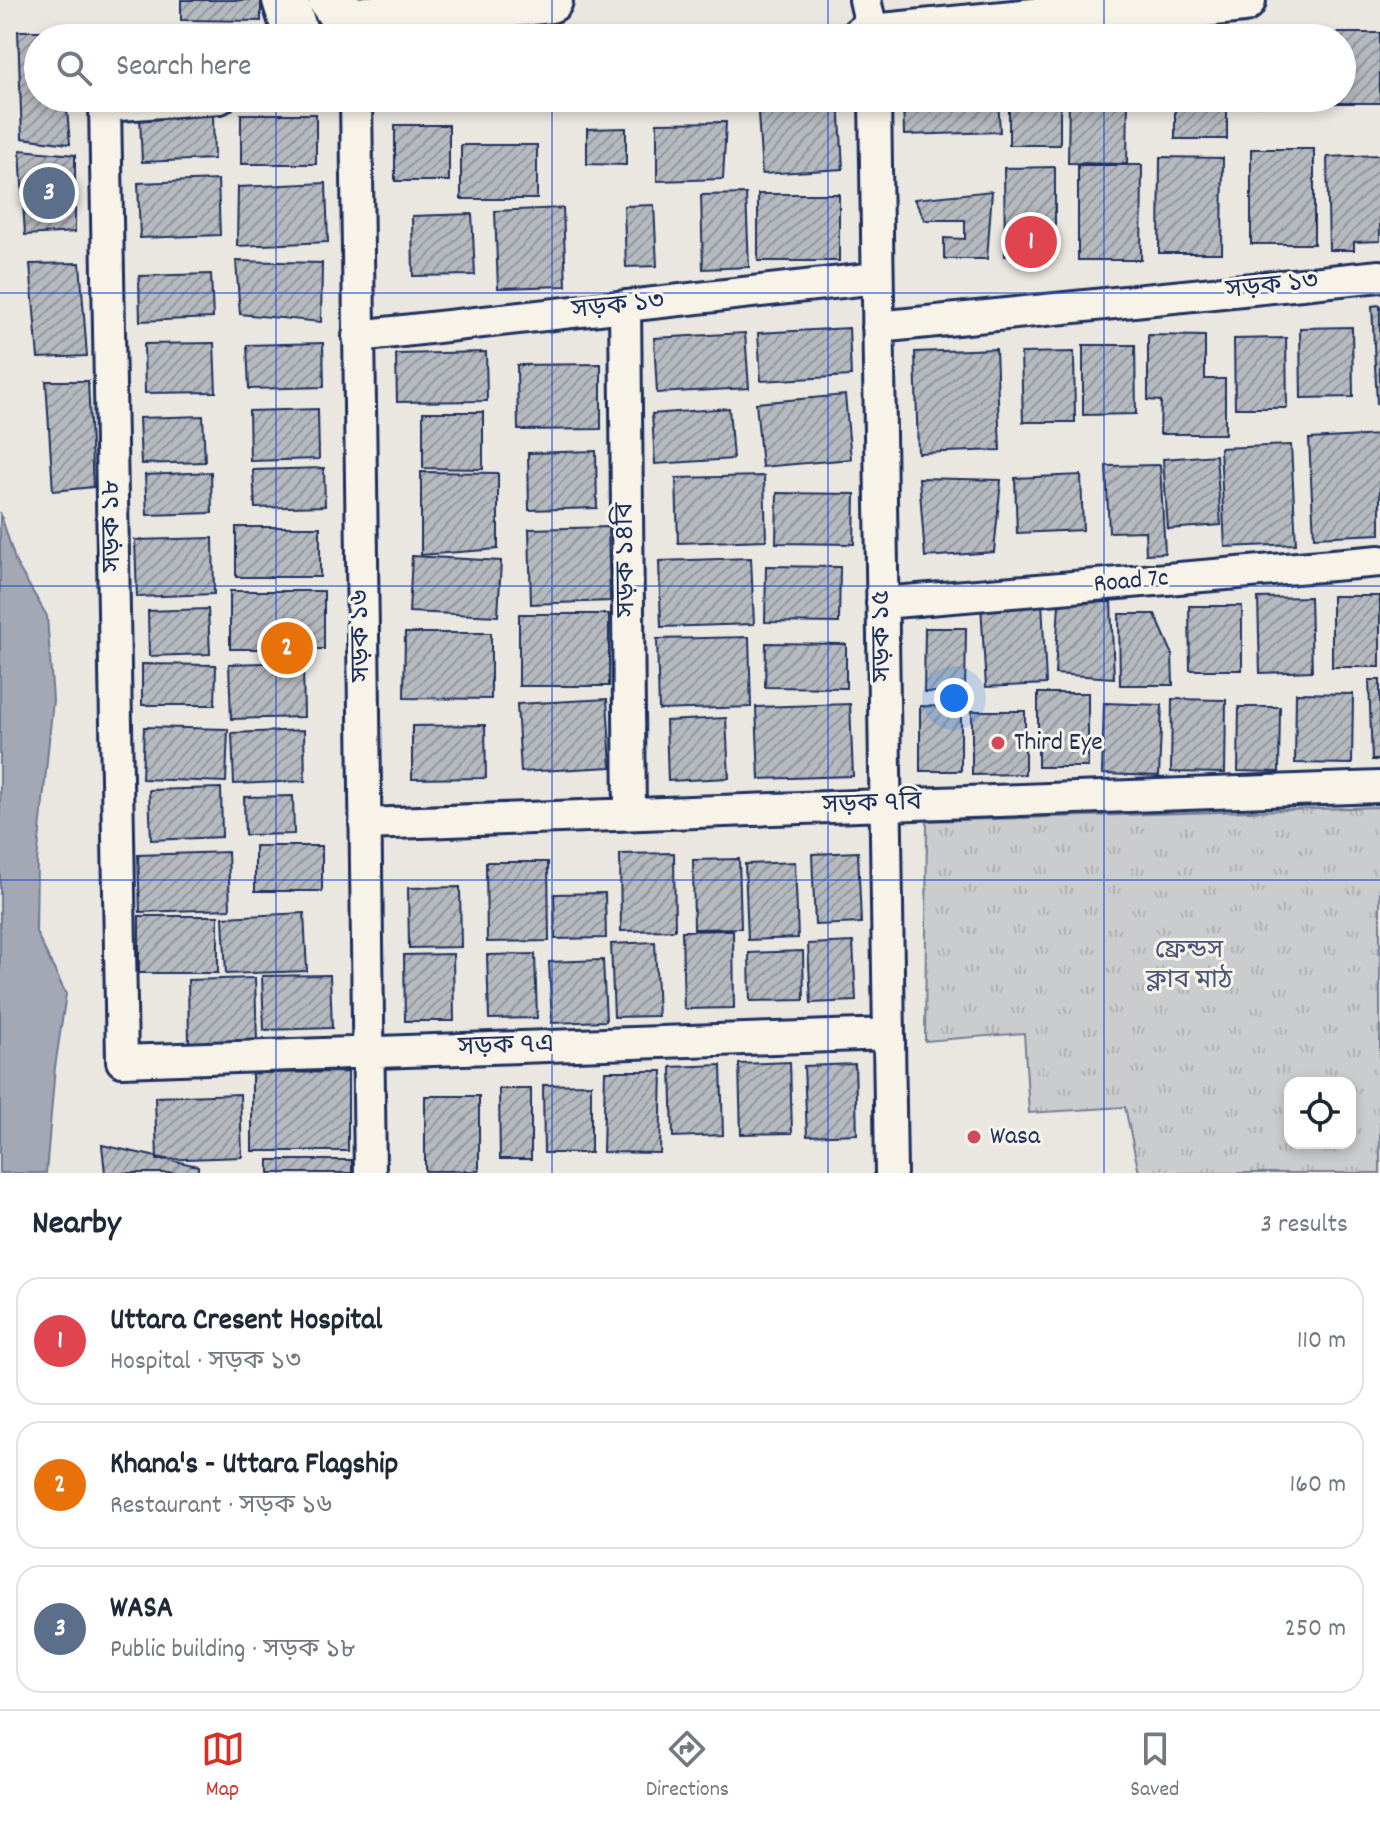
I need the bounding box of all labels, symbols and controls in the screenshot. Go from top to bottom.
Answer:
search box [24,24,1356,112]
icon: search [52,46,96,90]
text: Search here [116,47,252,90]
pin: 3 [23,163,75,223]
pin: 1 [1005,212,1057,272]
street label: সড়ক ১৩ [1223,264,1320,310]
street label: সড়ক ১৩ [569,284,666,330]
street label: সড়ক ১৮ [94,479,132,574]
street label: সড়ক ১৪বি [607,502,647,619]
street label: Road 7c [1092,560,1170,604]
street label: সড়ক ১৬ [343,589,381,684]
street label: সড়ক ১৫ [864,589,902,684]
pin: 2 [261,618,313,678]
your location [934,678,974,718]
place label: Third Eye [1014,725,1103,762]
marker: Third Eye [989,734,1007,752]
street label: সড়ক ৭বি [821,785,923,825]
park label: ফ্রেন্ডস ক্লাব মাঠ [1145,933,1233,1000]
street label: সড়ক ৭এ [456,1027,555,1067]
map controls [1284,1077,1356,1149]
button: locate [1284,1077,1356,1149]
place label: Wasa [990,1119,1041,1156]
marker: Wasa [965,1128,983,1146]
text: Nearby [32,1201,121,1250]
text: 3 results [1261,1207,1348,1244]
text: Uttara Cresent Hospital [110,1301,382,1344]
text: 1 [57,1323,63,1360]
text: 110 m [1297,1323,1346,1360]
text: Hospital · সড়ক ১৩ [110,1344,301,1381]
text: Khana's - Uttara Flagship [110,1445,398,1488]
text: 2 [54,1467,66,1504]
text: 160 m [1290,1467,1346,1504]
text: Restaurant · সড়ক ১৬ [110,1488,332,1525]
text: WASA [110,1589,173,1632]
text: 3 [54,1611,66,1648]
text: 250 m [1285,1611,1346,1648]
text: Public building · সড়ক ১৮ [110,1632,356,1669]
tab: Map [201,1727,245,1806]
tab: Directions [646,1727,729,1806]
tab: Saved [1130,1727,1179,1806]

